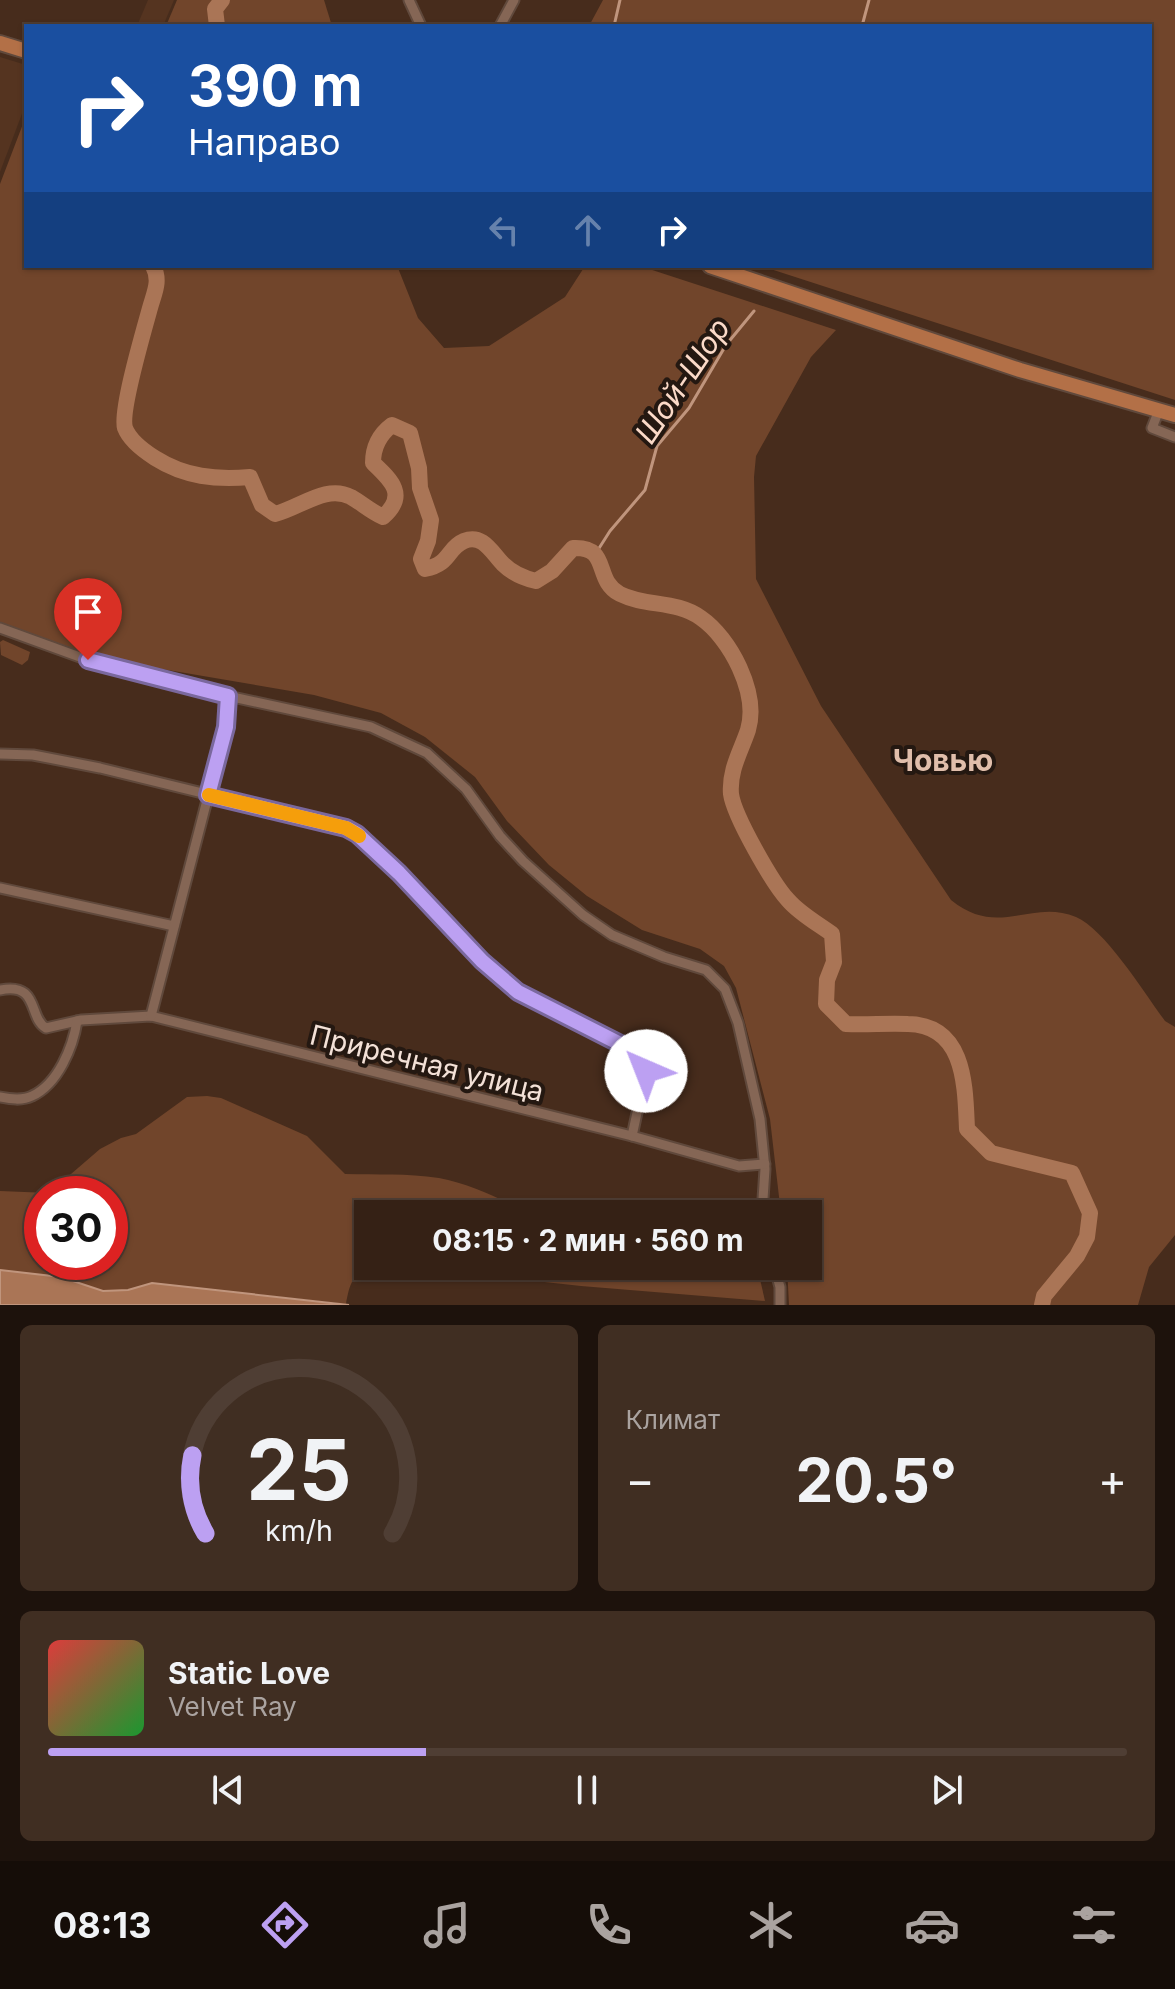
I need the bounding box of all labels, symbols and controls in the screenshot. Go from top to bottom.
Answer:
text: 390 m [188,52,363,120]
icon: right [56,56,160,160]
text: Направо [188,120,341,164]
icon: left [482,208,526,252]
icon: ahead [566,208,610,252]
icon: right [650,208,694,252]
water label: Шой-Шор [627,311,737,450]
pin [54,578,122,660]
icon: arrive [66,590,110,634]
district label: Човью [893,742,993,778]
street label: Приречная улица [307,1018,547,1108]
position arrow [604,1029,688,1113]
speed limit sign: 30 [24,1176,128,1280]
text: 08:15 · 2 мин · 560 m [432,1222,744,1258]
text: Климат [626,1404,720,1435]
text: 25 [246,1419,352,1520]
text: 20.5° [795,1444,957,1516]
text: − [626,1453,655,1507]
text: + [1098,1453,1127,1507]
text: km/h [265,1513,333,1548]
text: Static Love [168,1655,330,1691]
text: Velvet Ray [168,1691,297,1722]
icon: previous [206,1768,250,1812]
icon: pause [565,1768,609,1812]
icon: next [925,1768,969,1812]
icon: directions [257,1897,313,1953]
icon: music [419,1897,475,1953]
icon: phone [581,1897,637,1953]
icon: climate [743,1897,799,1953]
icon: car [904,1897,960,1953]
icon: filters [1066,1897,1122,1953]
text: 08:13 [53,1903,151,1947]

